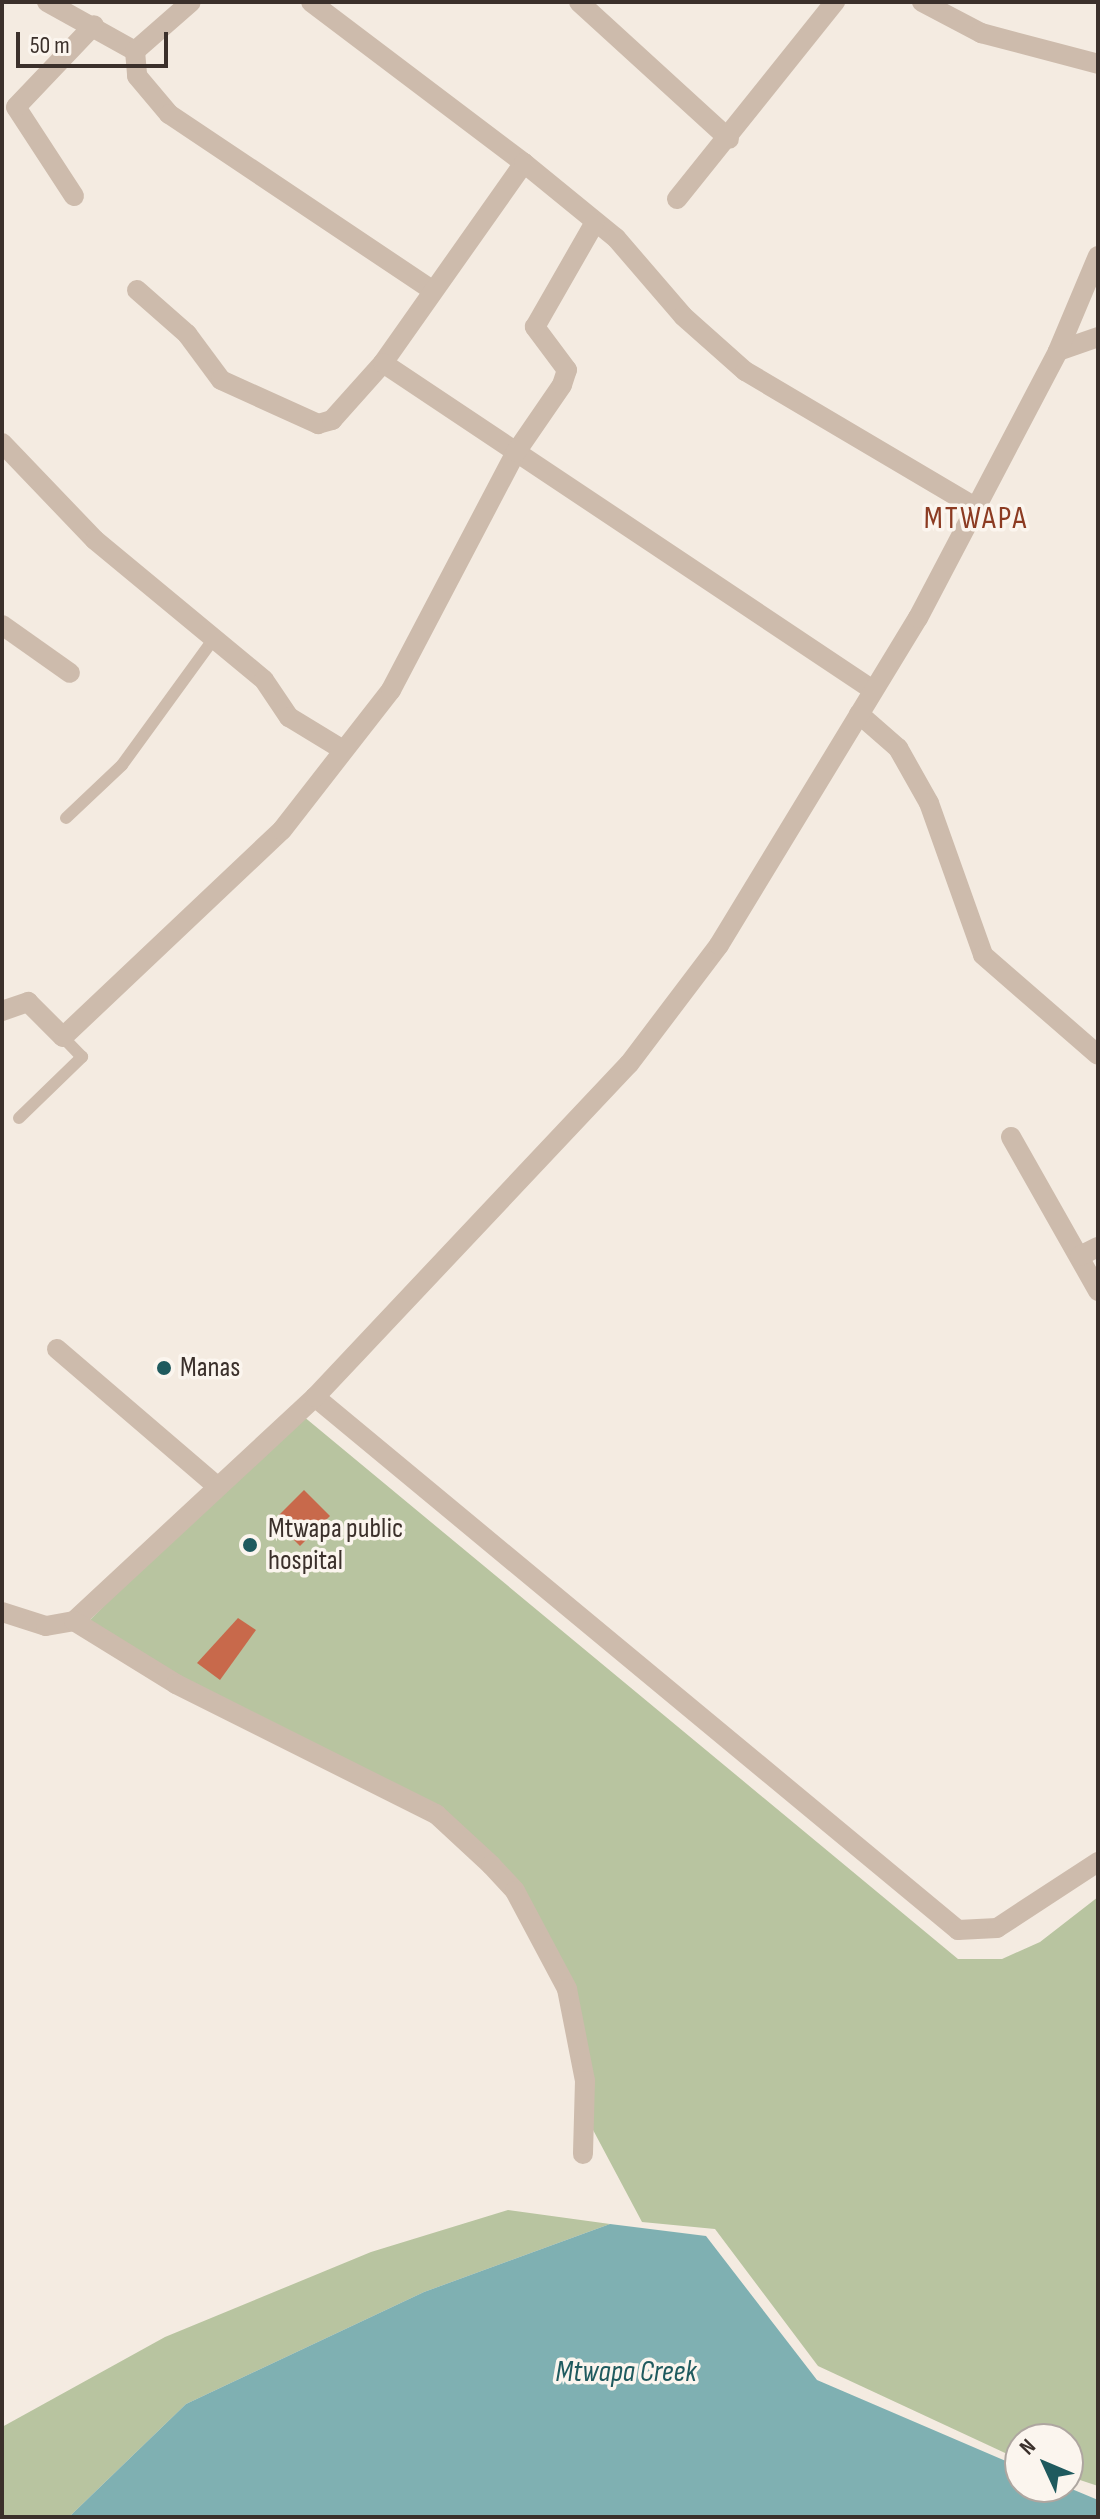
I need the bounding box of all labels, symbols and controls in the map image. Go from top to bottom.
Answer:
scale bar [20,16,172,66]
text: 50 m [30,31,70,60]
district label: MTWAPA [924,500,1028,538]
place label: Manas [180,1351,240,1385]
marker: Manas [155,1359,173,1377]
place label: Mtwapa public hospital [268,1512,403,1578]
marker: Mtwapa public hospital [239,1534,261,1556]
water label: Mtwapa Creek [556,2354,696,2390]
north arrow [1004,2423,1084,2503]
text: N [1014,2434,1042,2461]

